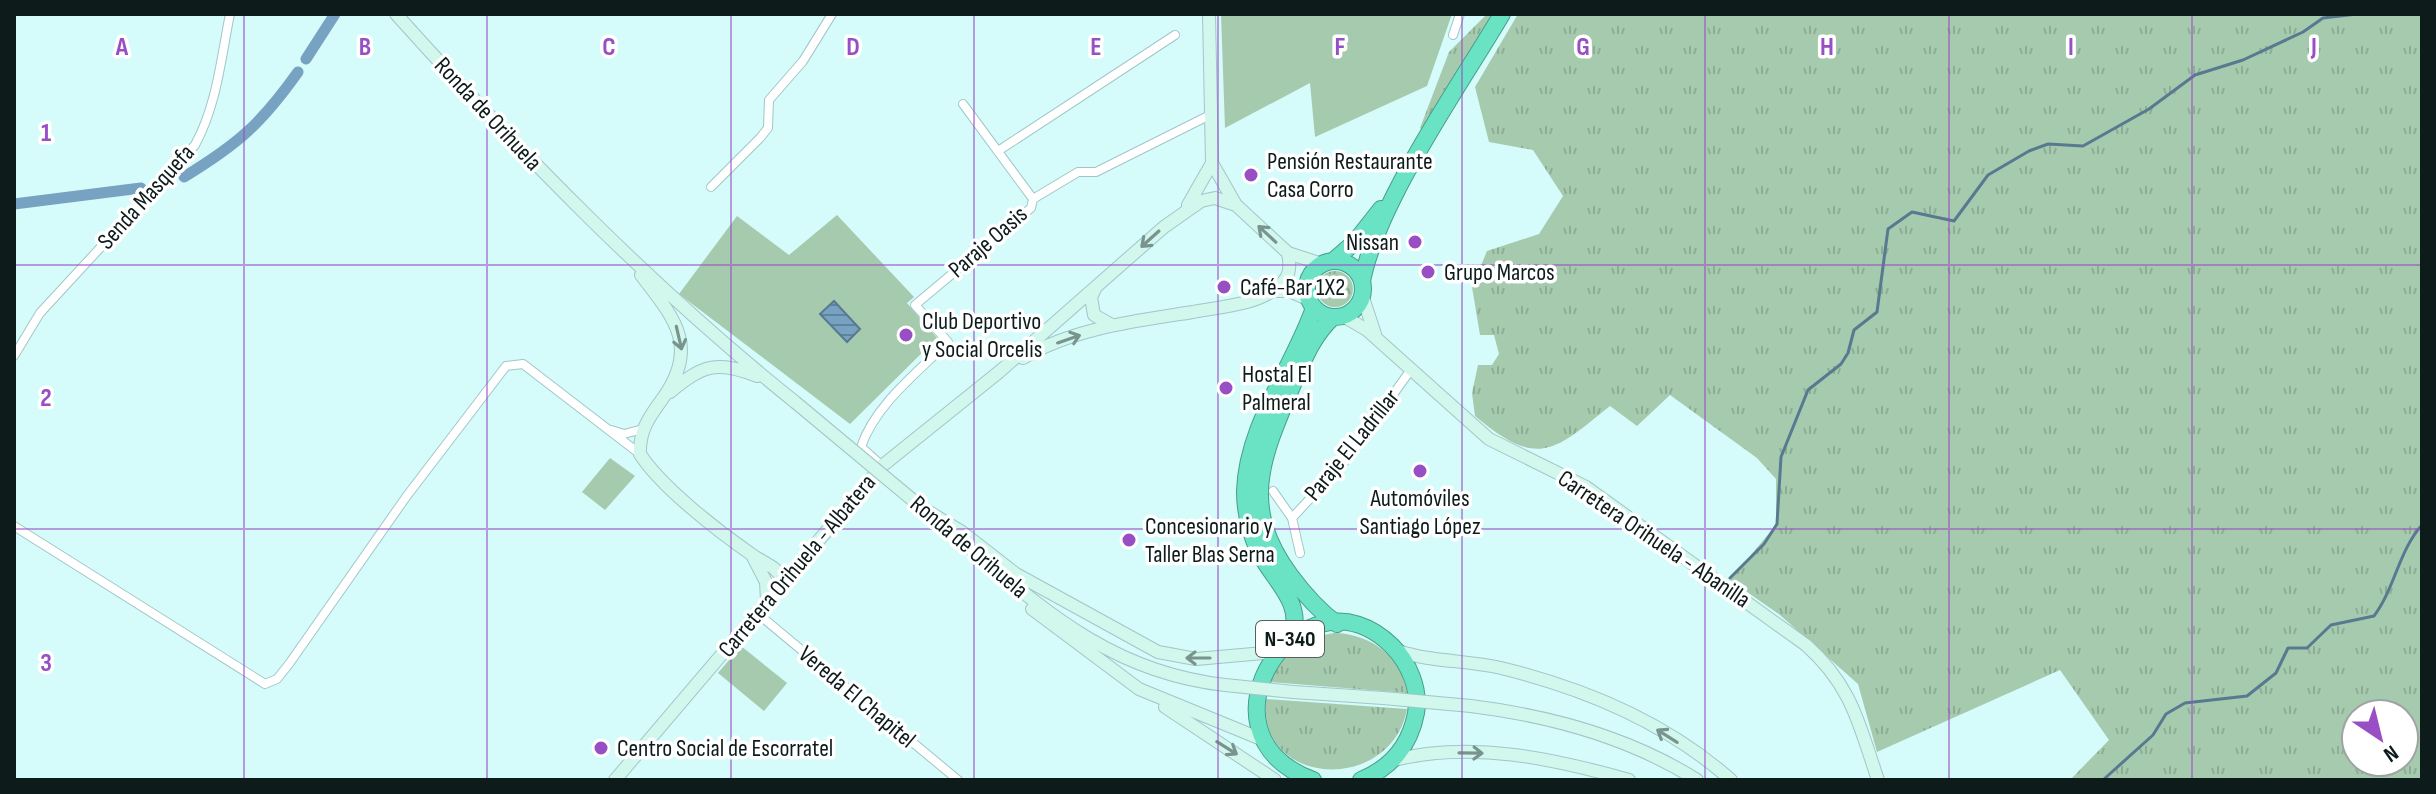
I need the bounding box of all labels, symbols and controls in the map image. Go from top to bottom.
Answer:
text: A [115,32,129,63]
text: B [359,32,371,63]
text: C [602,32,616,63]
text: D [846,32,860,63]
text: E [1090,32,1102,63]
text: F [1335,32,1346,63]
text: G [1576,32,1590,63]
text: H [1820,32,1834,63]
text: I [2068,32,2074,63]
text: J [2310,32,2317,63]
street label: Ronda de Orihuela [428,51,548,177]
text: 1 [41,118,51,149]
street label: Senda Masquefa [91,139,201,255]
place label: Pensión Restaurante Casa Corro [1267,147,1433,204]
marker: Pensión Restaurante Casa Corro [1242,166,1260,184]
street label: Paraje Oasis [943,200,1033,284]
one-way arrow [1257,224,1277,243]
place label: Nissan [1346,228,1399,257]
one-way arrow [1141,230,1161,248]
marker: Nissan [1406,233,1424,251]
place label: Grupo Marcos [1444,258,1555,287]
marker: Grupo Marcos [1419,263,1437,281]
place label: Café-Bar 1X2 [1240,273,1345,302]
marker: Café-Bar 1X2 [1215,278,1233,296]
place label: Club Deportivo y Social Orcelis [922,307,1042,364]
one-way arrow [673,325,688,351]
marker: Club Deportivo y Social Orcelis [897,326,915,344]
one-way arrow [1057,330,1082,345]
place label: Hostal El Palmeral [1242,360,1312,417]
marker: Hostal El Palmeral [1217,379,1235,397]
text: 2 [40,383,52,414]
street label: Paraje El Ladrillar [1298,383,1406,507]
marker: Automóviles Santiago López [1411,462,1429,480]
street label: Carretera Orihuela - Abanilla [1552,464,1756,614]
street label: Carretera Orihuela - Albatera [712,469,882,663]
place label: Automóviles Santiago López [1359,484,1481,541]
street label: Ronda de Orihuela [904,489,1034,605]
place label: Concesionario y Taller Blas Serna [1145,512,1275,569]
marker: Concesionario y Taller Blas Serna [1120,531,1138,549]
road number: N-340 [1256,621,1324,657]
street label: Vereda El Chapitel [793,640,921,754]
text: 3 [40,648,52,679]
one-way arrow [1185,650,1212,666]
north arrow [2340,698,2420,778]
one-way arrow [1656,727,1679,743]
place label: Centro Social de Escorratel [617,734,833,763]
marker: Centro Social de Escorratel [592,739,610,757]
text: N [2378,739,2403,768]
one-way arrow [1215,740,1238,756]
one-way arrow [1457,745,1484,760]

